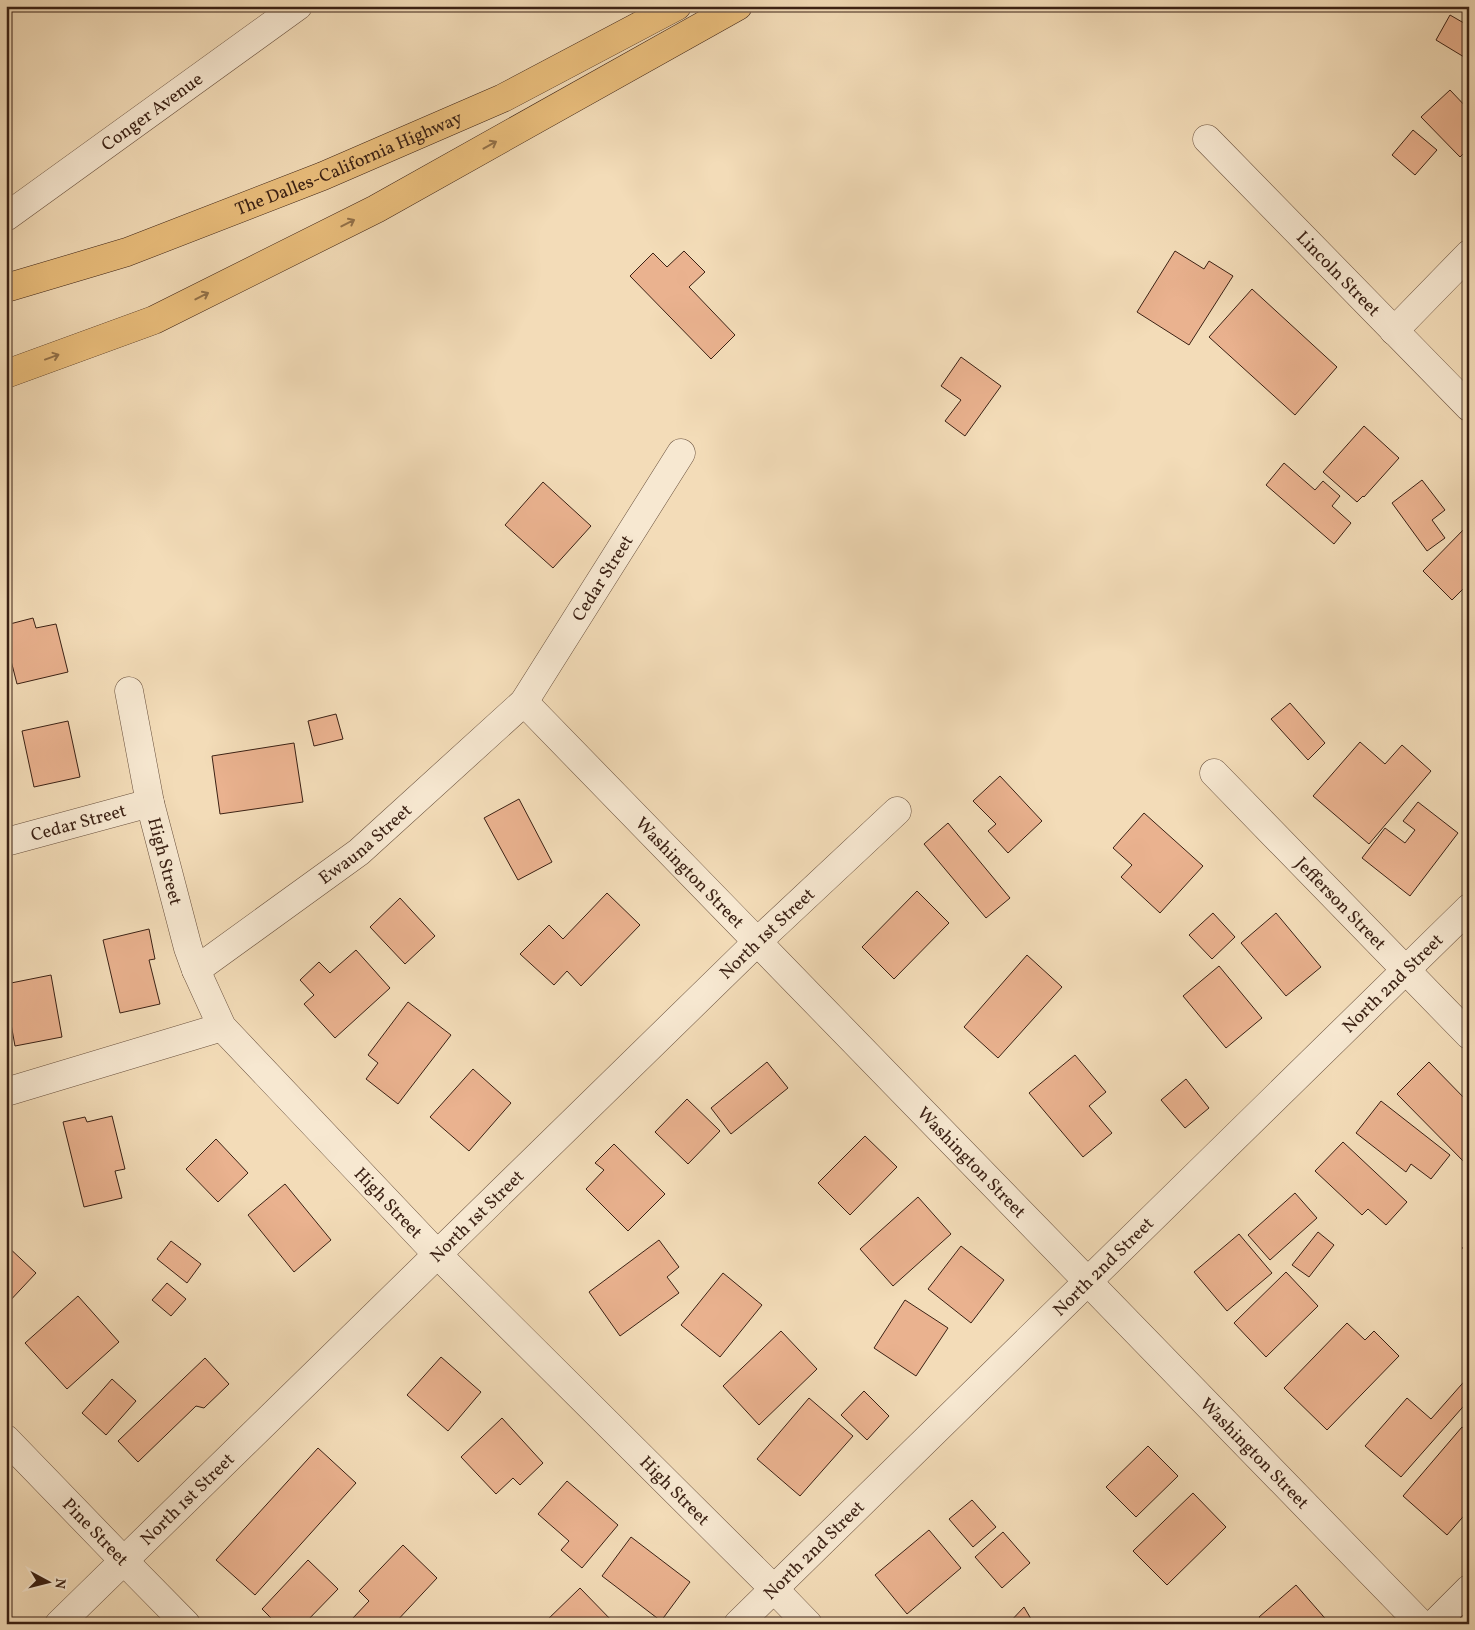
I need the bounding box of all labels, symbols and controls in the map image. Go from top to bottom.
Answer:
street label: Conger Avenue [97,68,209,158]
street label: The Dalles-California Highway [232,106,467,223]
one-way arrow [482,140,497,149]
one-way arrow [340,218,355,228]
street label: Lincoln Street [1290,226,1385,323]
one-way arrow [195,291,210,301]
one-way arrow [44,352,59,361]
street label: Cedar Street [567,531,640,627]
street label: Cedar Street [28,799,129,849]
street label: Ewauna Street [314,799,418,891]
street label: Washington Street [629,812,749,935]
street label: High Street [140,815,187,908]
street label: Jefferson Street [1289,852,1391,957]
street label: North 1st Street [715,883,821,986]
street label: North 2nd Street [1337,929,1450,1039]
street label: Washington Street [910,1102,1031,1225]
street label: High Street [347,1163,427,1245]
street label: North 1st Street [425,1165,530,1269]
street label: North 2nd Street [1048,1212,1160,1323]
street label: Washington Street [1194,1393,1314,1516]
street label: North 1st Street [135,1448,241,1552]
street label: High Street [633,1451,714,1532]
street label: Pine Street [56,1493,133,1572]
street label: North 2nd Street [759,1496,871,1606]
north arrow [22,1558,72,1608]
text: N [49,1577,69,1590]

